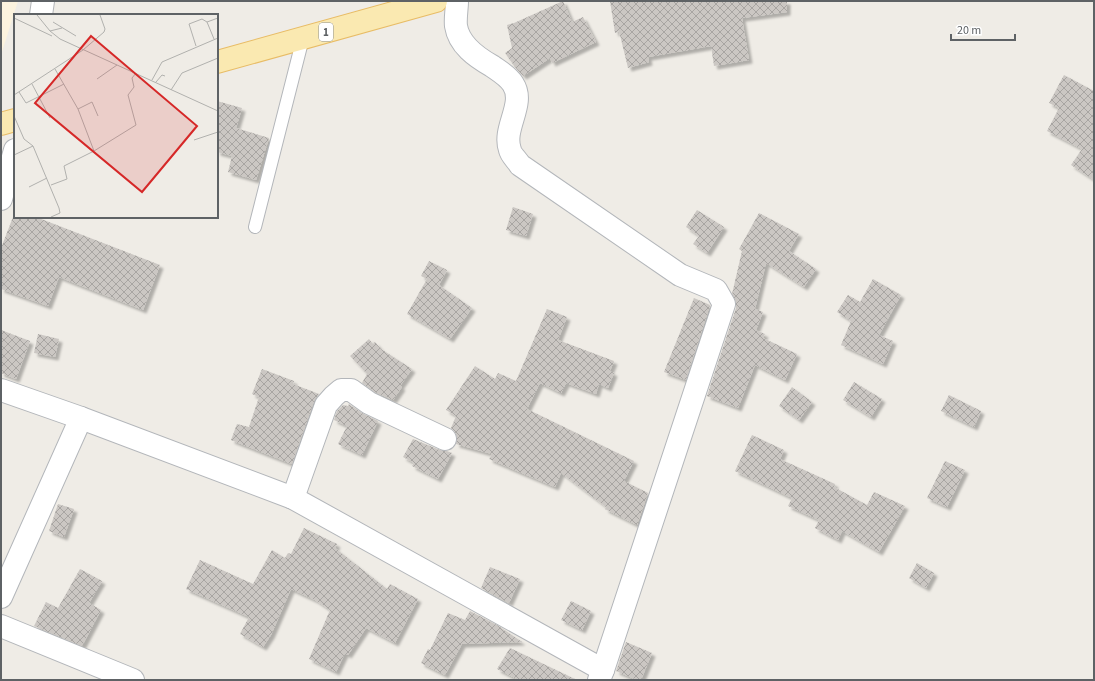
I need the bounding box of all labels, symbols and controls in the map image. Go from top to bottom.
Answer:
inset map [14,14,218,218]
scale bar [951,16,1015,42]
text: 20 m [957,22,981,39]
road number: 1 [319,23,333,41]

